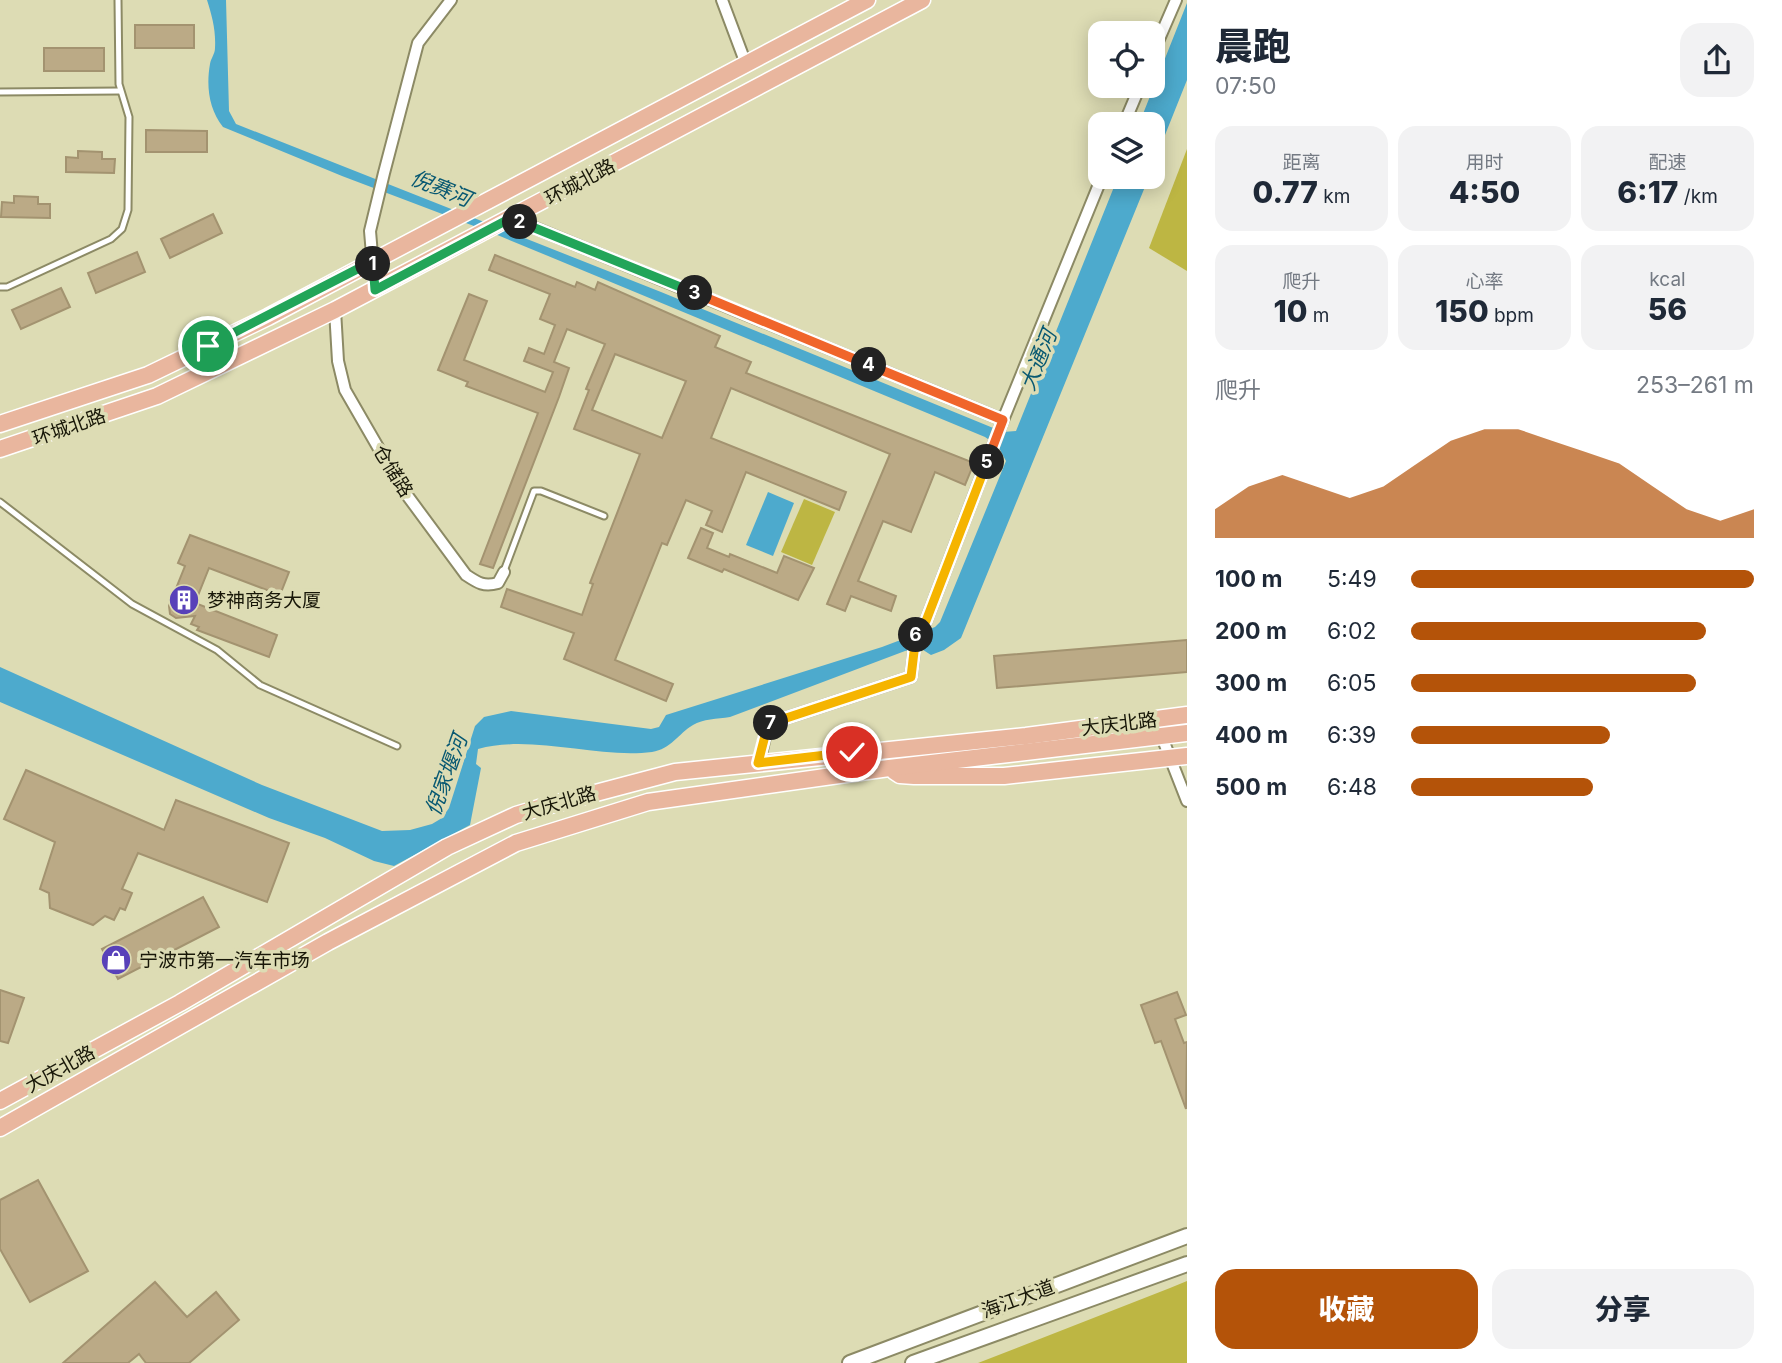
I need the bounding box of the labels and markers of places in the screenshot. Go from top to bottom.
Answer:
pin: 2 [503,204,538,240]
pin: 1 [356,246,390,282]
pin: 3 [678,276,712,310]
pin [178,316,238,376]
pin: 4 [852,348,886,382]
pin: 5 [970,444,1004,480]
building icon: 梦神商务大厦 [167,583,201,617]
place label: 梦神商务大厦 [207,589,321,612]
pin: 6 [898,618,934,652]
pin: 7 [754,706,788,740]
pin [822,722,882,782]
shop icon: 宁波市第一汽车市场 [99,943,133,977]
place label: 宁波市第一汽车市场 [139,949,310,972]

